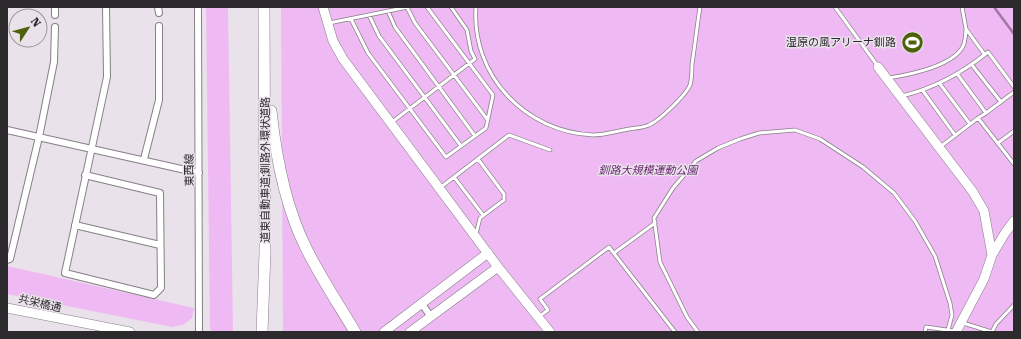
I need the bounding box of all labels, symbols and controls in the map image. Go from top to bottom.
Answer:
north arrow [8,8,48,48]
text: N [28,15,44,30]
sports icon: 湿原の風アリーナ釧路 [899,29,925,55]
place label: 湿原の風アリーナ釧路 [786,36,896,49]
street label: 道東自動車道;釧路外環状道路 [259,97,272,243]
street label: 東西線 [183,154,196,187]
park label: 釧路大規模運動公園 [599,164,699,177]
street label: 共栄橋通 [17,292,63,315]

